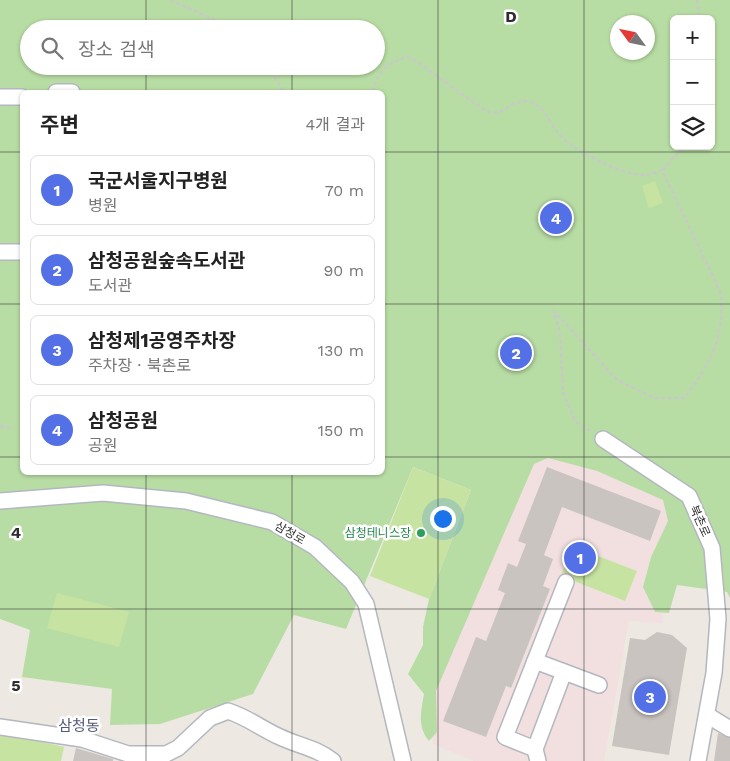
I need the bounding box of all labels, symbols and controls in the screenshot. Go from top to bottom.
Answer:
text: D [505,7,517,26]
north arrow [610,15,655,60]
map controls [670,15,715,150]
button: + [670,15,715,60]
search box [20,20,385,75]
icon: search [38,34,66,62]
text: 장소 검색 [78,38,154,61]
button: − [670,60,715,105]
button: layers [670,105,715,150]
text: 주변 [40,112,79,137]
text: 4개 결과 [306,115,365,134]
text: 국군서울지구병원 [88,169,228,192]
text: 1 [54,181,60,200]
text: 70 m [325,181,364,200]
text: 병원 [88,196,117,215]
pin: 4 [540,199,572,237]
text: 삼청공원숲속도서관 [88,249,245,272]
text: 2 [52,261,62,280]
text: 90 m [323,261,364,280]
text: 도서관 [88,276,132,295]
text: 삼청제1공영주차장 [88,329,236,352]
pin: 2 [500,334,532,372]
text: 3 [52,341,62,360]
text: 130 m [318,341,364,360]
text: 주차장 · 북촌로 [88,356,191,375]
text: 삼청공원 [88,409,158,432]
text: 4 [52,421,62,440]
text: 150 m [318,421,364,440]
text: 공원 [88,436,117,455]
street label: 북촌로 [687,503,713,539]
your location [430,506,456,532]
street label: 삼청로 [272,519,308,547]
text: 4 [11,523,21,542]
place label: 삼청테니스장 [345,526,411,540]
marker: 삼청테니스장 [415,527,427,539]
pin: 1 [564,539,596,577]
text: 5 [11,676,21,695]
pin: 3 [634,678,666,716]
district label: 삼청동 [58,717,100,735]

